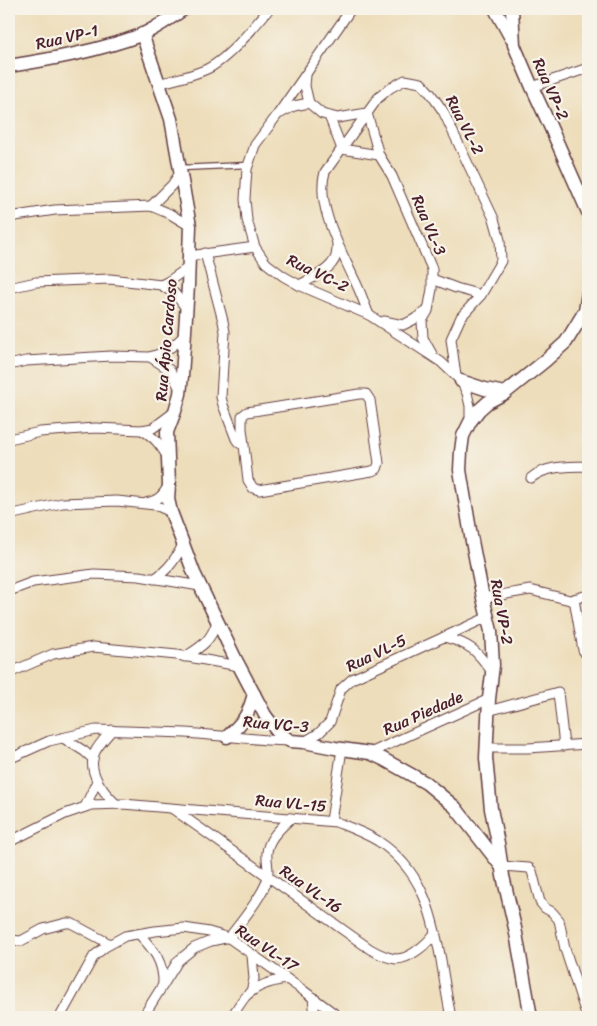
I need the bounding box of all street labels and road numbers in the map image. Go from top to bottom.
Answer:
street label: Rua VP-1 [33,16,101,58]
street label: Rua VP-2 [524,53,578,125]
street label: Rua VL-2 [438,90,492,160]
street label: Rua VL-3 [403,190,455,260]
street label: Rua VC-2 [282,245,354,301]
street label: Rua Ápio Cardoso [146,278,186,402]
street label: Rua VP-2 [482,577,522,647]
street label: Rua VL-5 [341,626,412,680]
street label: Rua Piedade [378,682,468,744]
street label: Rua VC-3 [242,707,310,741]
street label: Rua VL-15 [254,785,328,821]
street label: Rua VL-16 [274,857,348,921]
street label: Rua VL-17 [230,916,305,980]

